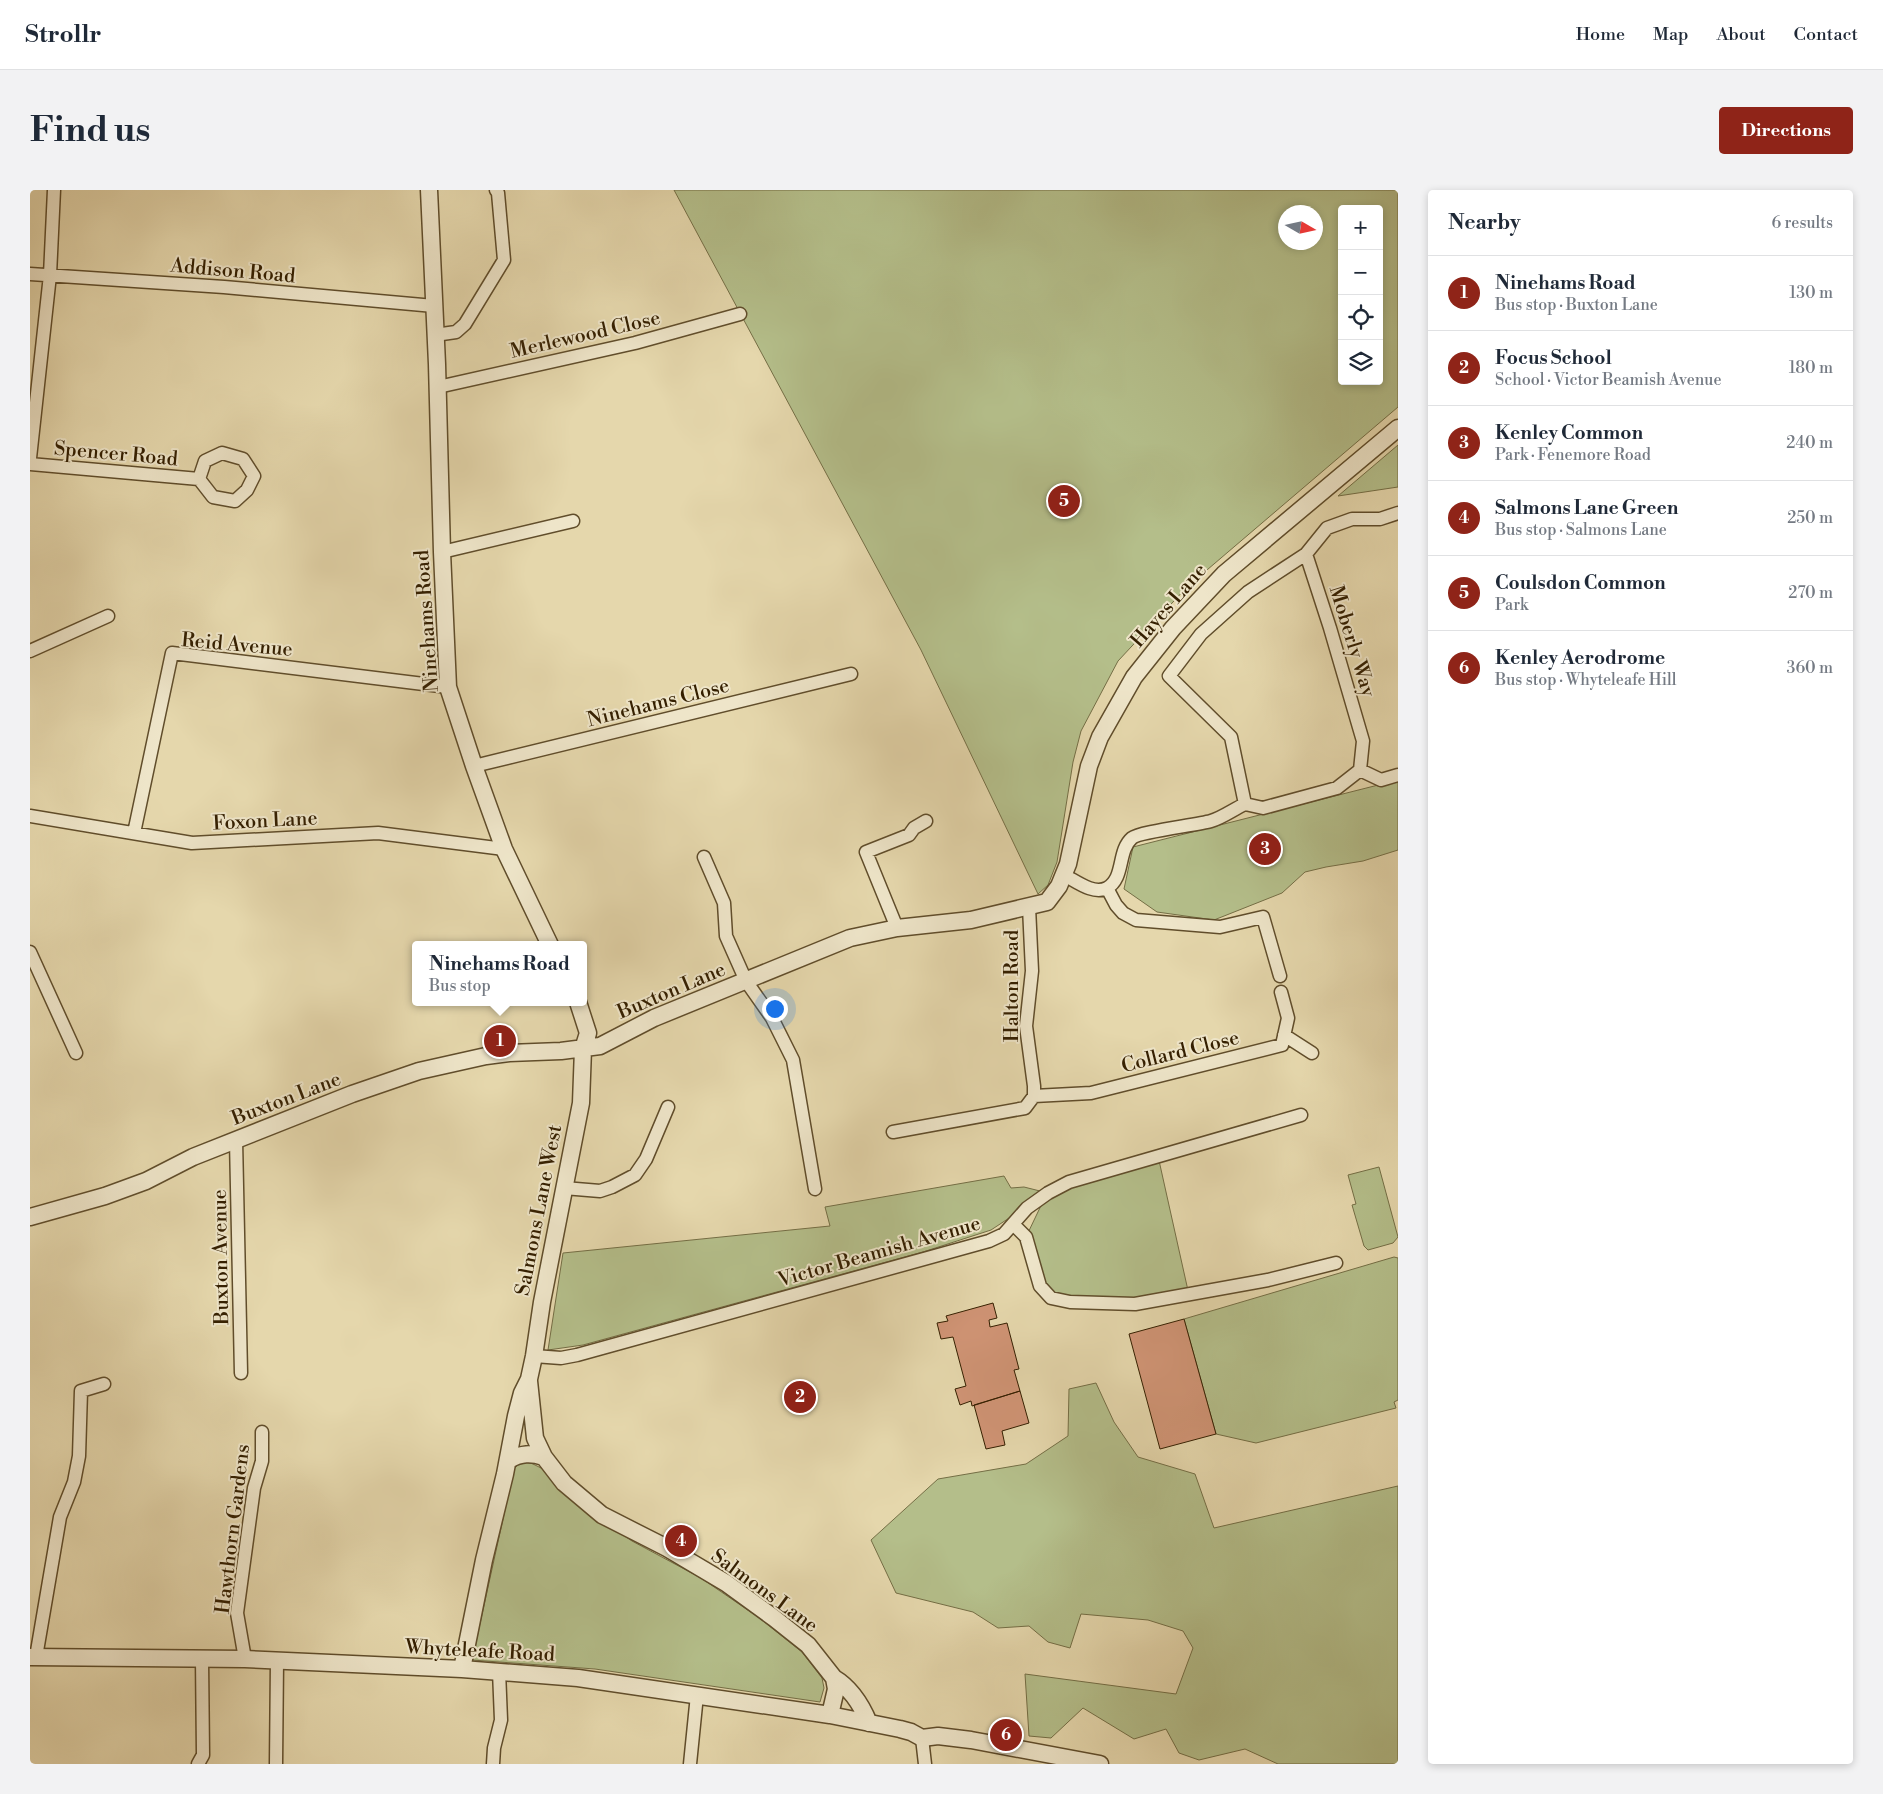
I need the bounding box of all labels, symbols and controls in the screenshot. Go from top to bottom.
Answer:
text: Strollr [25,20,101,50]
text: Home [1576,23,1625,46]
text: Map [1653,23,1689,46]
text: About [1717,23,1766,46]
text: Contact [1794,23,1858,46]
button: Directions [1719,107,1853,154]
text: Find us [30,109,150,152]
north arrow [1278,205,1323,250]
map controls [1338,205,1383,385]
button: + [1338,205,1383,250]
text: Nearby [1448,210,1521,236]
text: 6 results [1772,213,1833,233]
button: − [1338,250,1383,295]
street label: Addison Road [168,254,297,289]
text: Ninehams Road [1495,271,1636,295]
text: 1 [1460,283,1468,303]
text: 130 m [1789,283,1833,303]
button: locate [1338,295,1383,340]
text: Bus stop · Buxton Lane [1495,295,1658,315]
street label: Merlewood Close [508,306,663,365]
button: layers [1338,340,1383,385]
text: Focus School [1495,346,1612,370]
text: 2 [1459,358,1469,378]
text: 180 m [1789,358,1833,378]
text: School · Victor Beamish Avenue [1495,370,1722,390]
text: Kenley Common [1495,421,1643,445]
text: 3 [1459,433,1469,453]
text: 240 m [1786,433,1833,453]
street label: Spencer Road [53,437,180,472]
text: Park · Fenemore Road [1495,445,1651,465]
pin: 5 [1048,482,1080,520]
text: Salmons Lane Green [1495,496,1678,520]
text: 4 [1459,508,1469,528]
text: 250 m [1787,508,1833,528]
text: Bus stop · Salmons Lane [1495,520,1667,540]
street label: Ninehams Road [410,548,445,693]
street label: Hayes Lane [1126,559,1213,653]
text: Coulsdon Common [1495,571,1666,595]
street label: Moberly Way [1323,583,1380,700]
text: 5 [1459,583,1469,603]
text: 270 m [1788,583,1833,603]
text: Park [1495,595,1528,615]
street label: Reid Avenue [180,628,294,663]
text: Kenley Aerodrome [1495,646,1665,670]
text: 6 [1459,658,1469,678]
text: 360 m [1787,658,1833,678]
text: Bus stop · Whyteleafe Hill [1495,670,1676,690]
street label: Ninehams Close [585,674,732,733]
street label: Foxon Lane [212,806,318,837]
pin: 3 [1249,830,1281,868]
street label: Halton Road [1000,929,1025,1042]
popup [412,941,587,1006]
text: Ninehams Road [429,952,570,976]
street label: Buxton Lane [613,957,729,1026]
text: Bus stop [429,976,491,996]
your location [762,996,788,1022]
pin: 1 [484,1022,516,1060]
street label: Collard Close [1119,1026,1242,1079]
street label: Buxton Lane [227,1067,345,1132]
street label: Salmons Lane West [511,1123,568,1298]
street label: Buxton Avenue [208,1189,235,1326]
street label: Victor Beamish Avenue [774,1212,984,1294]
pin: 2 [784,1378,816,1416]
street label: Hawthorn Gardens [211,1443,256,1615]
pin: 4 [665,1522,697,1560]
street label: Salmons Lane [706,1544,823,1638]
street label: Whyteleafe Road [403,1635,556,1668]
pin: 6 [990,1716,1022,1754]

